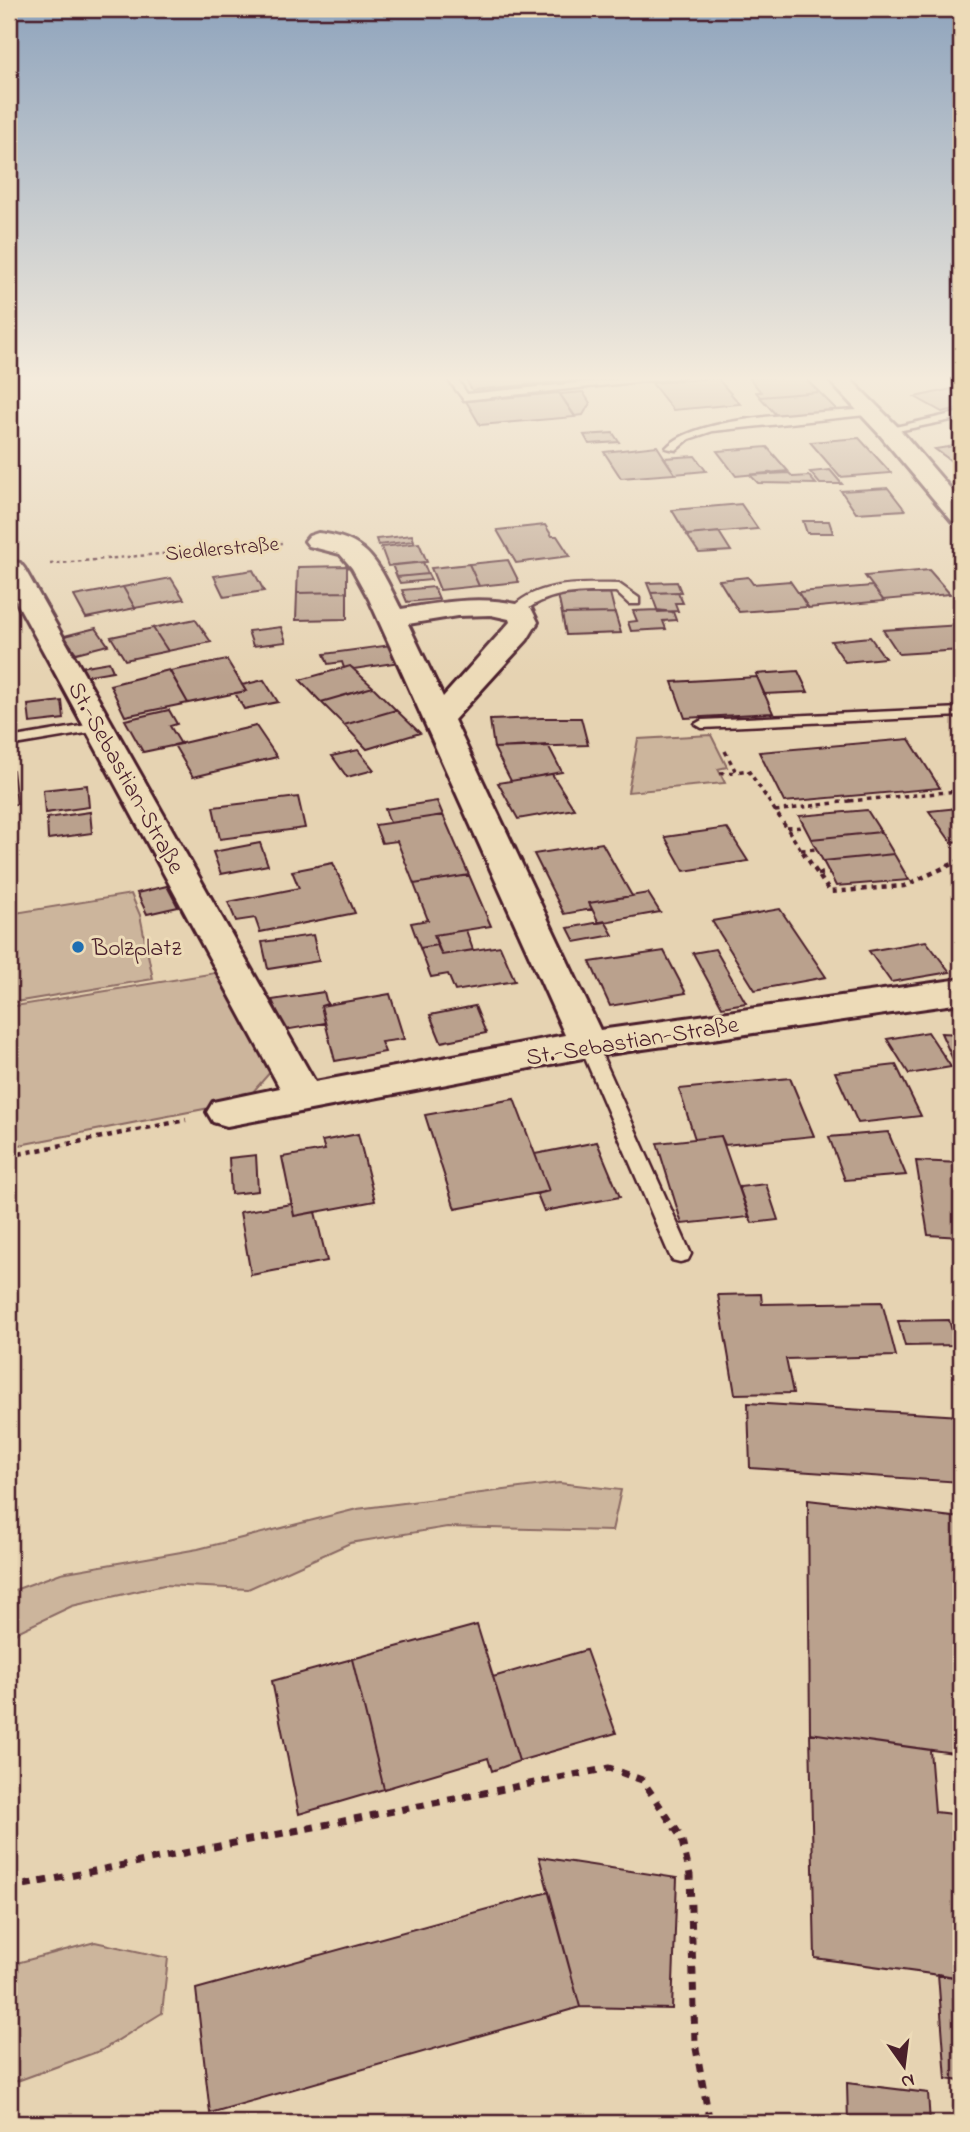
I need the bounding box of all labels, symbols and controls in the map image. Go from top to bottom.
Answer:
street label: Siedlerstraße [164,530,281,570]
street label: St.-Sebastian-Straße [57,676,192,881]
place label: Bolzplatz [91,932,182,967]
marker: Bolzplatz [70,939,86,955]
street label: St.-Sebastian-Straße [524,1008,741,1077]
north arrow [869,2030,939,2100]
text: N [898,2065,917,2095]

